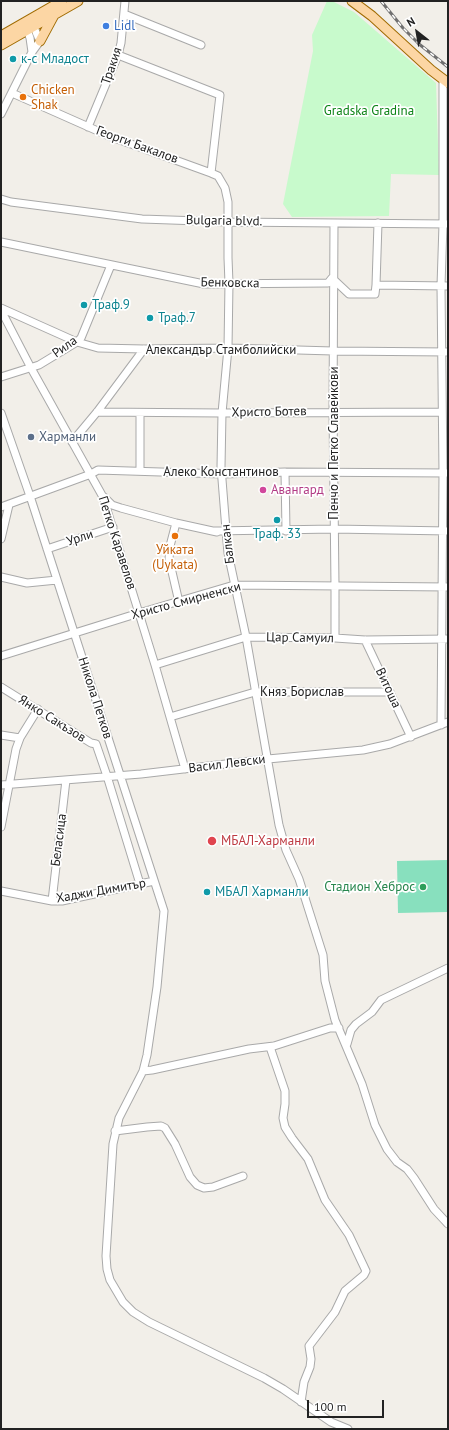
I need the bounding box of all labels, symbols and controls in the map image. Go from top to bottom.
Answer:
north arrow [397,12,437,52]
text: N [404,14,418,30]
place label: Lidl [114,18,135,34]
marker: Lidl [101,21,111,31]
street label: Тракия [98,45,126,87]
place label: к-с Младост [21,51,89,67]
marker: к-с Младост [8,54,18,64]
place label: Chicken Shak [31,82,75,113]
marker: Chicken Shak [18,92,28,102]
park label: Gradska Gradina [324,103,414,119]
street label: Георги Бакалов [94,123,180,167]
street label: Bulgaria blvd. [186,213,262,229]
street label: Бенковска [200,275,260,291]
place label: Траф.9 [92,297,130,313]
marker: Траф.9 [79,300,89,310]
place label: Траф.7 [158,310,196,326]
marker: Траф.7 [145,313,155,323]
street label: Рила [50,333,80,361]
street label: Александър Стамболийски [146,342,296,358]
street label: Пенчо и Петко Славейкови [326,366,342,520]
street label: Христо Ботев [231,404,307,420]
place label: Харманли [39,429,96,445]
marker: Харманли [26,432,36,442]
street label: Алеко Константинов [163,464,279,480]
place label: Авангард [271,482,324,498]
marker: Авангард [258,485,268,495]
street label: Петко Каравелов [95,494,139,592]
marker: Траф. 33 [272,515,282,525]
street label: Балкан [218,523,238,565]
street label: Урли [65,526,95,550]
place label: Траф. 33 [253,526,301,542]
marker: Уйката (Uykata) [170,531,180,541]
place label: Уйката (Uykata) [152,542,198,573]
street label: Христо Смирненски [129,579,243,623]
street label: Цар Самуил [266,630,334,646]
street label: Никола Петков [74,655,116,741]
street label: Витоша [372,665,404,711]
street label: Княз Борислав [260,684,344,700]
street label: Янко Сакъзов [15,692,89,746]
street label: Васил Левски [188,752,266,776]
street label: Беласица [48,813,70,867]
place label: МБАЛ-Харманли [221,833,315,849]
marker: МБАЛ-Харманли [206,835,218,847]
street label: Хаджи Димитър [55,875,147,907]
place label: Стадион Хеброс [324,879,415,895]
marker: Стадион Хеброс [418,882,428,892]
place label: МБАЛ Харманли [215,884,309,900]
marker: МБАЛ Харманли [202,887,212,897]
scale bar [309,1392,386,1418]
text: 100 m [314,1399,347,1414]

